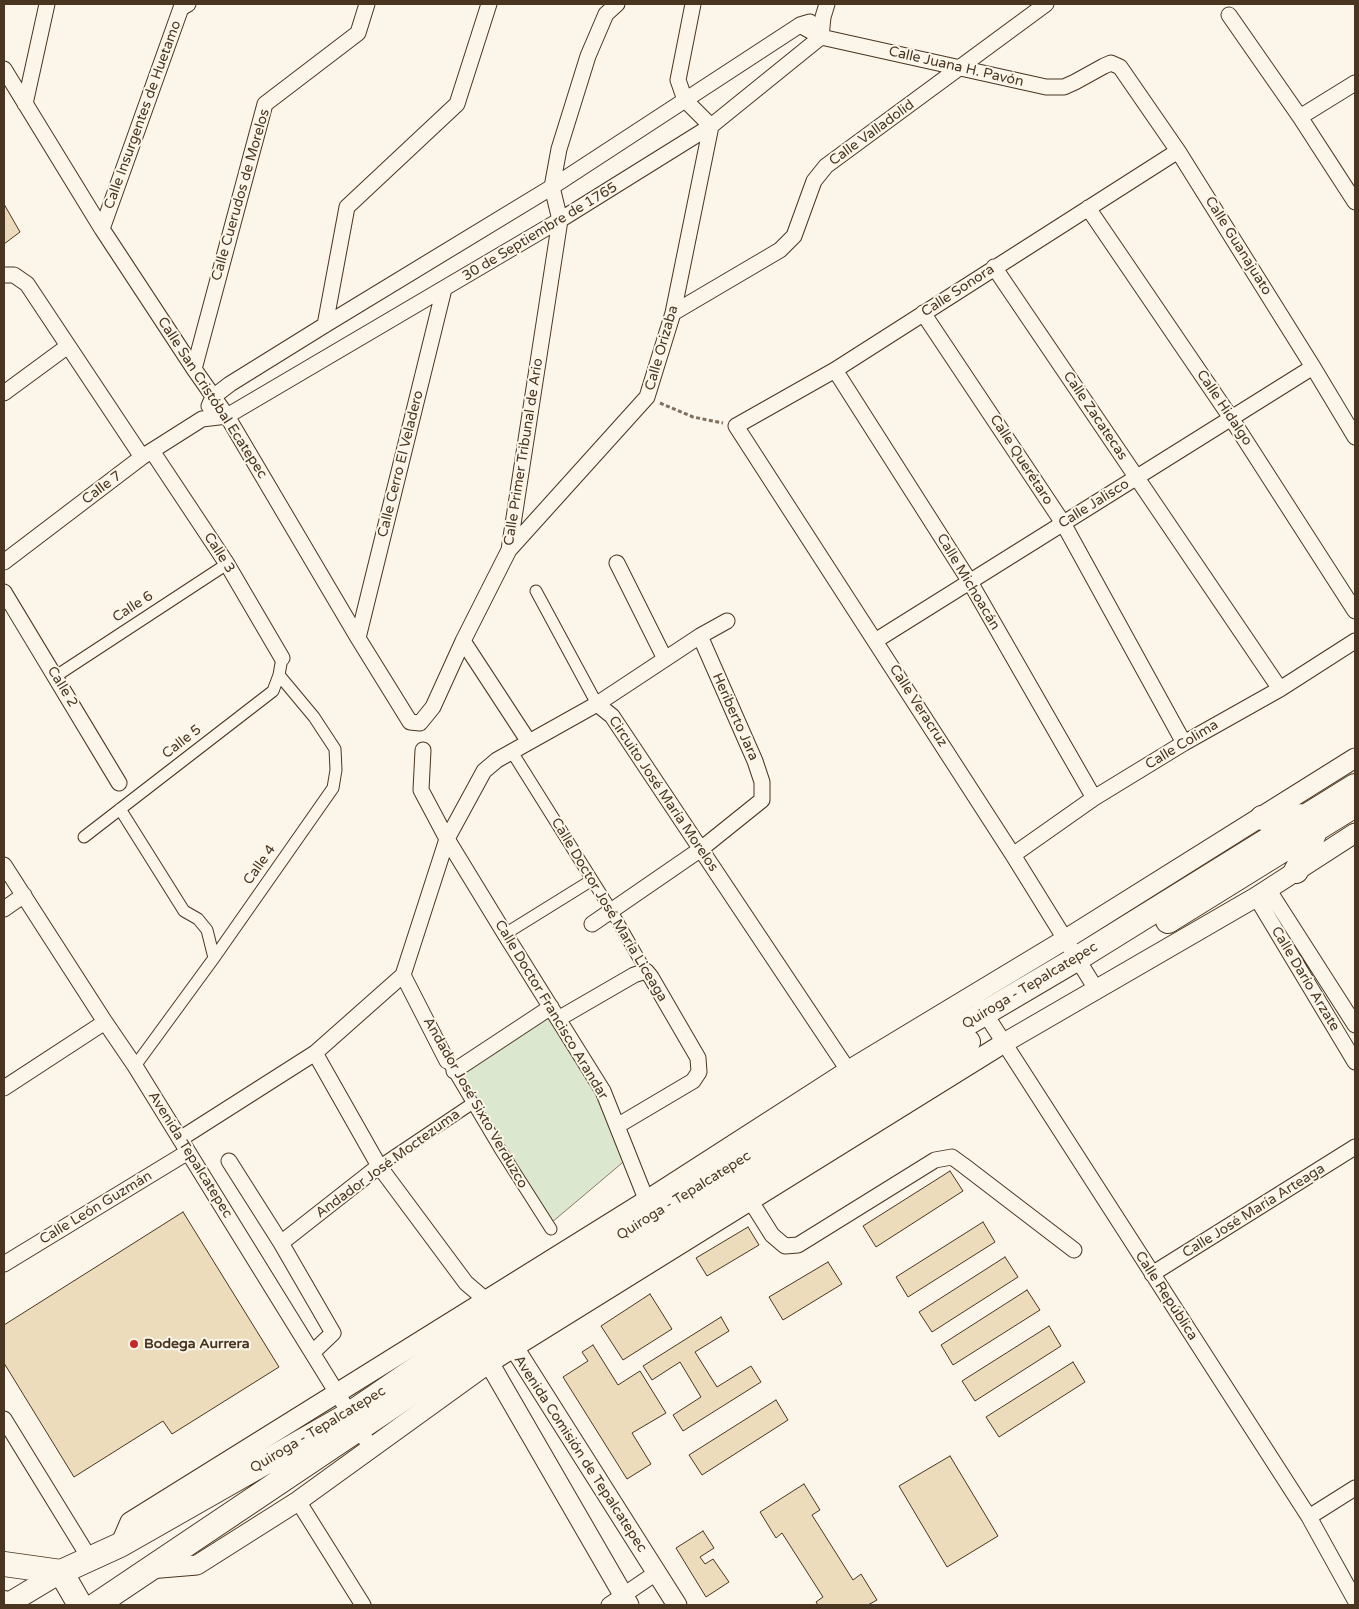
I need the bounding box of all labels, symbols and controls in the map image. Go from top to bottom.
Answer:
street label: Calle Insurgentes de Huetamo [101,18,185,212]
street label: Calle Juana H. Pavón [887,43,1025,91]
street label: Calle Valladolid [826,97,918,169]
street label: Calle Cuerudos de Morelos [208,107,274,283]
street label: 30 de Septiembre de 1765 [460,179,620,285]
street label: Calle Guanajuato [1201,194,1275,298]
street label: Calle Sonora [918,261,998,321]
street label: Calle Orizaba [642,304,682,392]
street label: Calle San Cristóbal Ecatepec [154,314,270,482]
street label: Calle Primer Tribunal de Ario [501,357,547,547]
street label: Calle Hidalgo [1193,367,1255,449]
street label: Calle Zacatecas [1059,368,1131,464]
street label: Calle Cerro El Veladero [375,389,427,539]
street label: Calle Querétaro [986,412,1056,508]
street label: Calle 7 [79,468,125,508]
street label: Calle Jalisco [1056,476,1132,532]
street label: Calle 3 [200,530,238,576]
street label: Calle Michoacán [933,531,1003,633]
street label: Calle 6 [110,588,156,626]
street label: Calle Veracruz [885,662,951,750]
street label: Calle 2 [43,663,81,711]
street label: Heriberto Jara [708,671,762,763]
street label: Circuito José María Morelos [605,713,721,875]
street label: Calle Colima [1143,717,1221,773]
street label: Calle 5 [159,722,205,762]
street label: Calle Doctor José María Liceaga [547,815,671,1005]
street label: Calle 4 [240,842,280,888]
street label: Calle Doctor Francisco Arandar [491,917,611,1103]
street label: Calle Darío Arzate [1267,924,1343,1034]
street label: Quiroga - Tepalcatepec [959,939,1101,1033]
street label: Andador José Sixto Verduzco [419,1015,531,1191]
street label: Avenida Tepalcatepec [144,1089,236,1221]
street label: Andador José Moctezuma [313,1106,463,1222]
street label: Quiroga - Tepalcatepec [614,1148,754,1244]
street label: Calle José María Arteaga [1180,1160,1328,1262]
street label: Calle León Guzmán [37,1168,155,1248]
street label: Calle República [1131,1248,1201,1344]
place label: Bodega Aurrera [144,1336,250,1352]
marker: Bodega Aurrera [128,1338,140,1350]
street label: Avenida Comisión de Tepalcatepec [510,1352,650,1556]
street label: Quiroga - Tepalcatepec [247,1383,389,1477]

